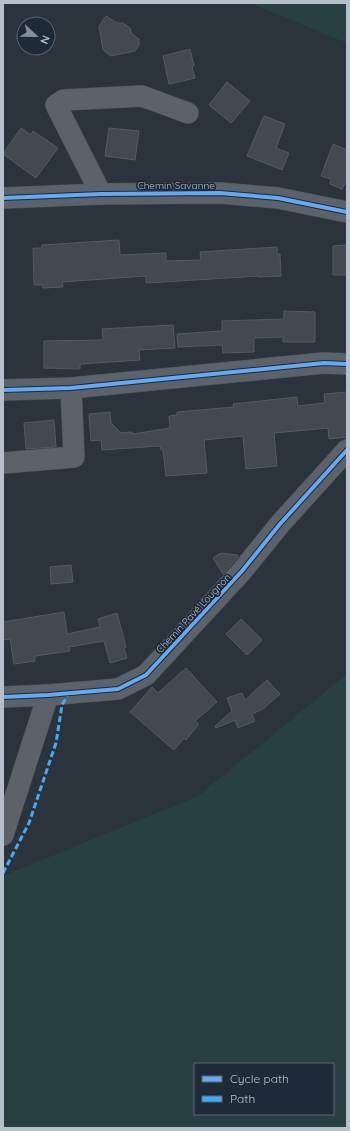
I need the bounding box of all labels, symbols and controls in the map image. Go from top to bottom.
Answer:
north arrow [16,16,56,56]
text: N [37,33,53,46]
street label: Chemin Savanne [137,179,215,192]
street label: Chemin Pavé Lougnon [153,571,234,656]
legend [194,1063,334,1115]
text: Cycle path [230,1071,289,1086]
text: Path [230,1091,255,1106]

